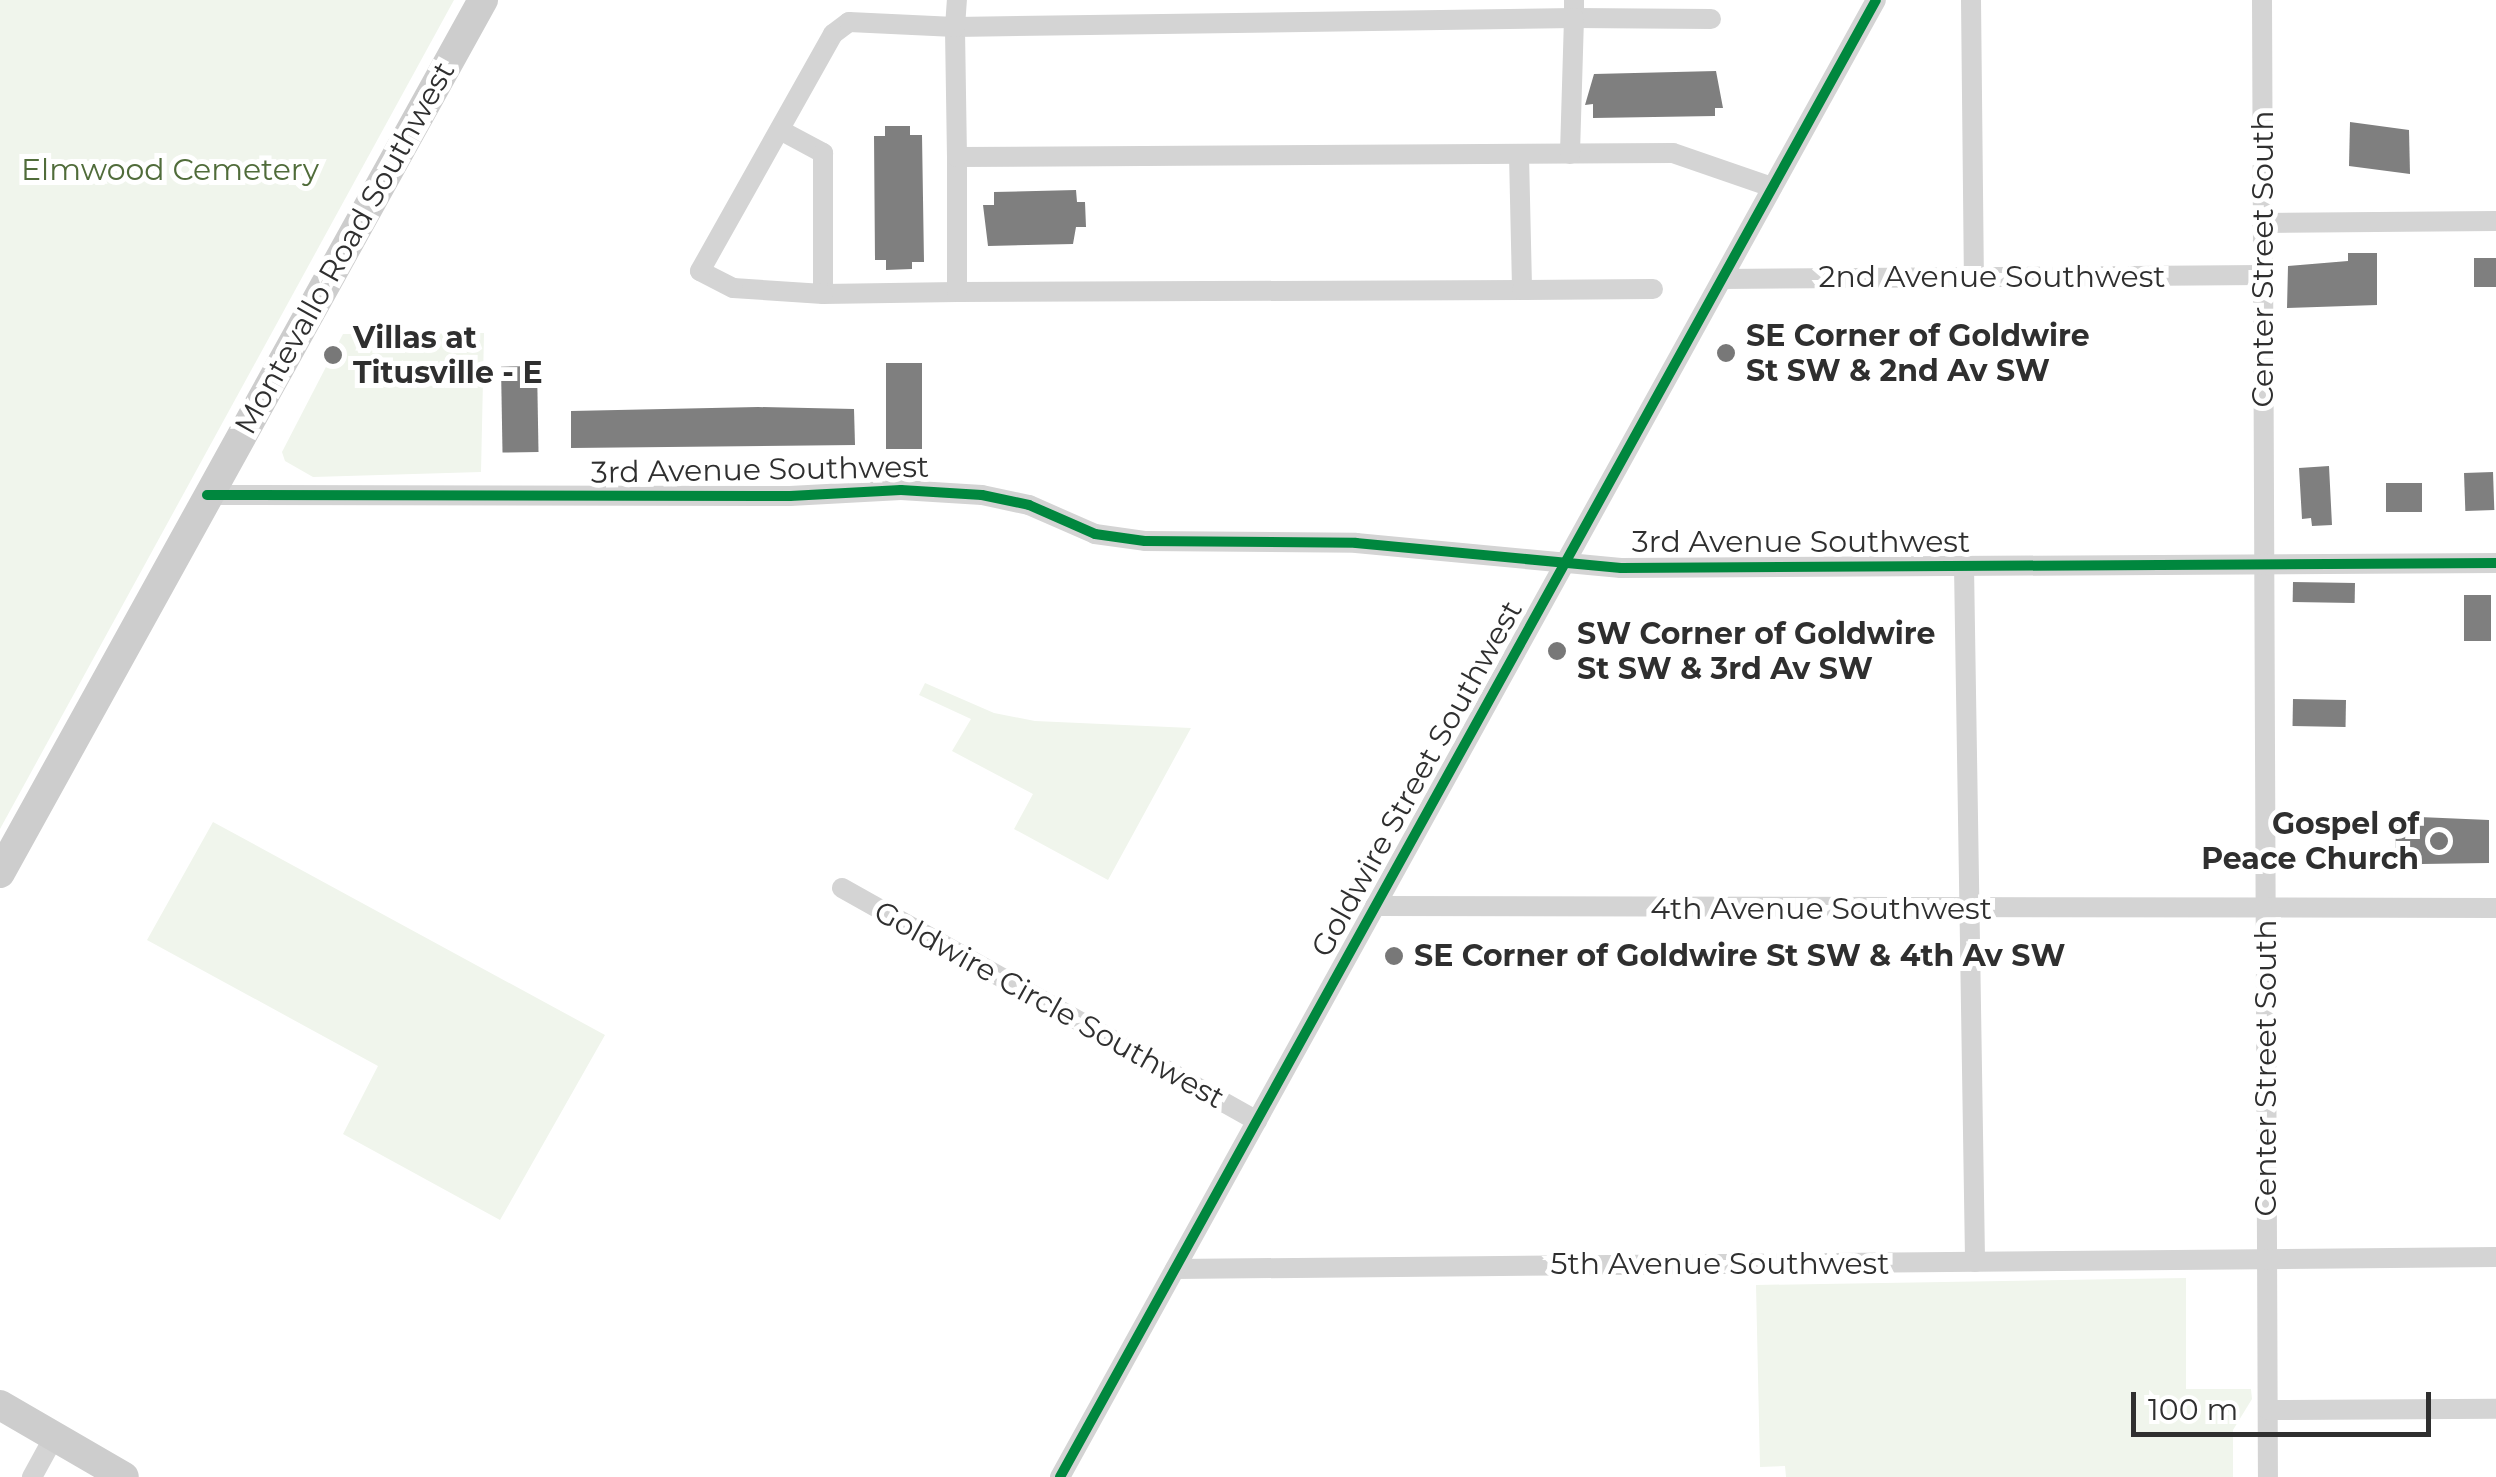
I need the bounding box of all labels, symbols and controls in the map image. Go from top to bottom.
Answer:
street label: Montevallo Road Southwest [227,56,463,440]
street label: Center Street South [2245,110,2281,408]
park label: Elmwood Cemetery [21,152,319,188]
street label: 2nd Avenue Southwest [1818,259,2166,295]
place label: SE Corner of Goldwire St SW & 2nd Av SW [1746,318,2090,388]
place label: Villas at Titusville - E [353,320,543,390]
marker: SE Corner of Goldwire St SW & 2nd Av SW [1715,342,1737,364]
marker: Villas at Titusville - E [322,344,344,366]
street label: 3rd Avenue Southwest [591,449,929,491]
street label: 3rd Avenue Southwest [1632,524,1970,560]
street label: Goldwire Street Southwest [1304,595,1530,963]
place label: SW Corner of Goldwire St SW & 3rd Av SW [1577,616,1935,686]
marker: SW Corner of Goldwire St SW & 3rd Av SW [1546,640,1568,662]
place label: Gospel of Peace Church [2201,806,2419,876]
marker: Gospel of Peace Church [2428,830,2450,852]
street label: 4th Avenue Southwest [1650,891,1992,927]
street label: Goldwire Circle Southwest [868,894,1230,1116]
street label: Center Street South [2248,919,2284,1217]
place label: SE Corner of Goldwire St SW & 4th Av SW [1414,938,2065,974]
marker: SE Corner of Goldwire St SW & 4th Av SW [1383,945,1405,967]
street label: 5th Avenue Southwest [1551,1246,1889,1282]
scale bar [2136,1372,2436,1434]
text: 100 m [2148,1391,2238,1428]

